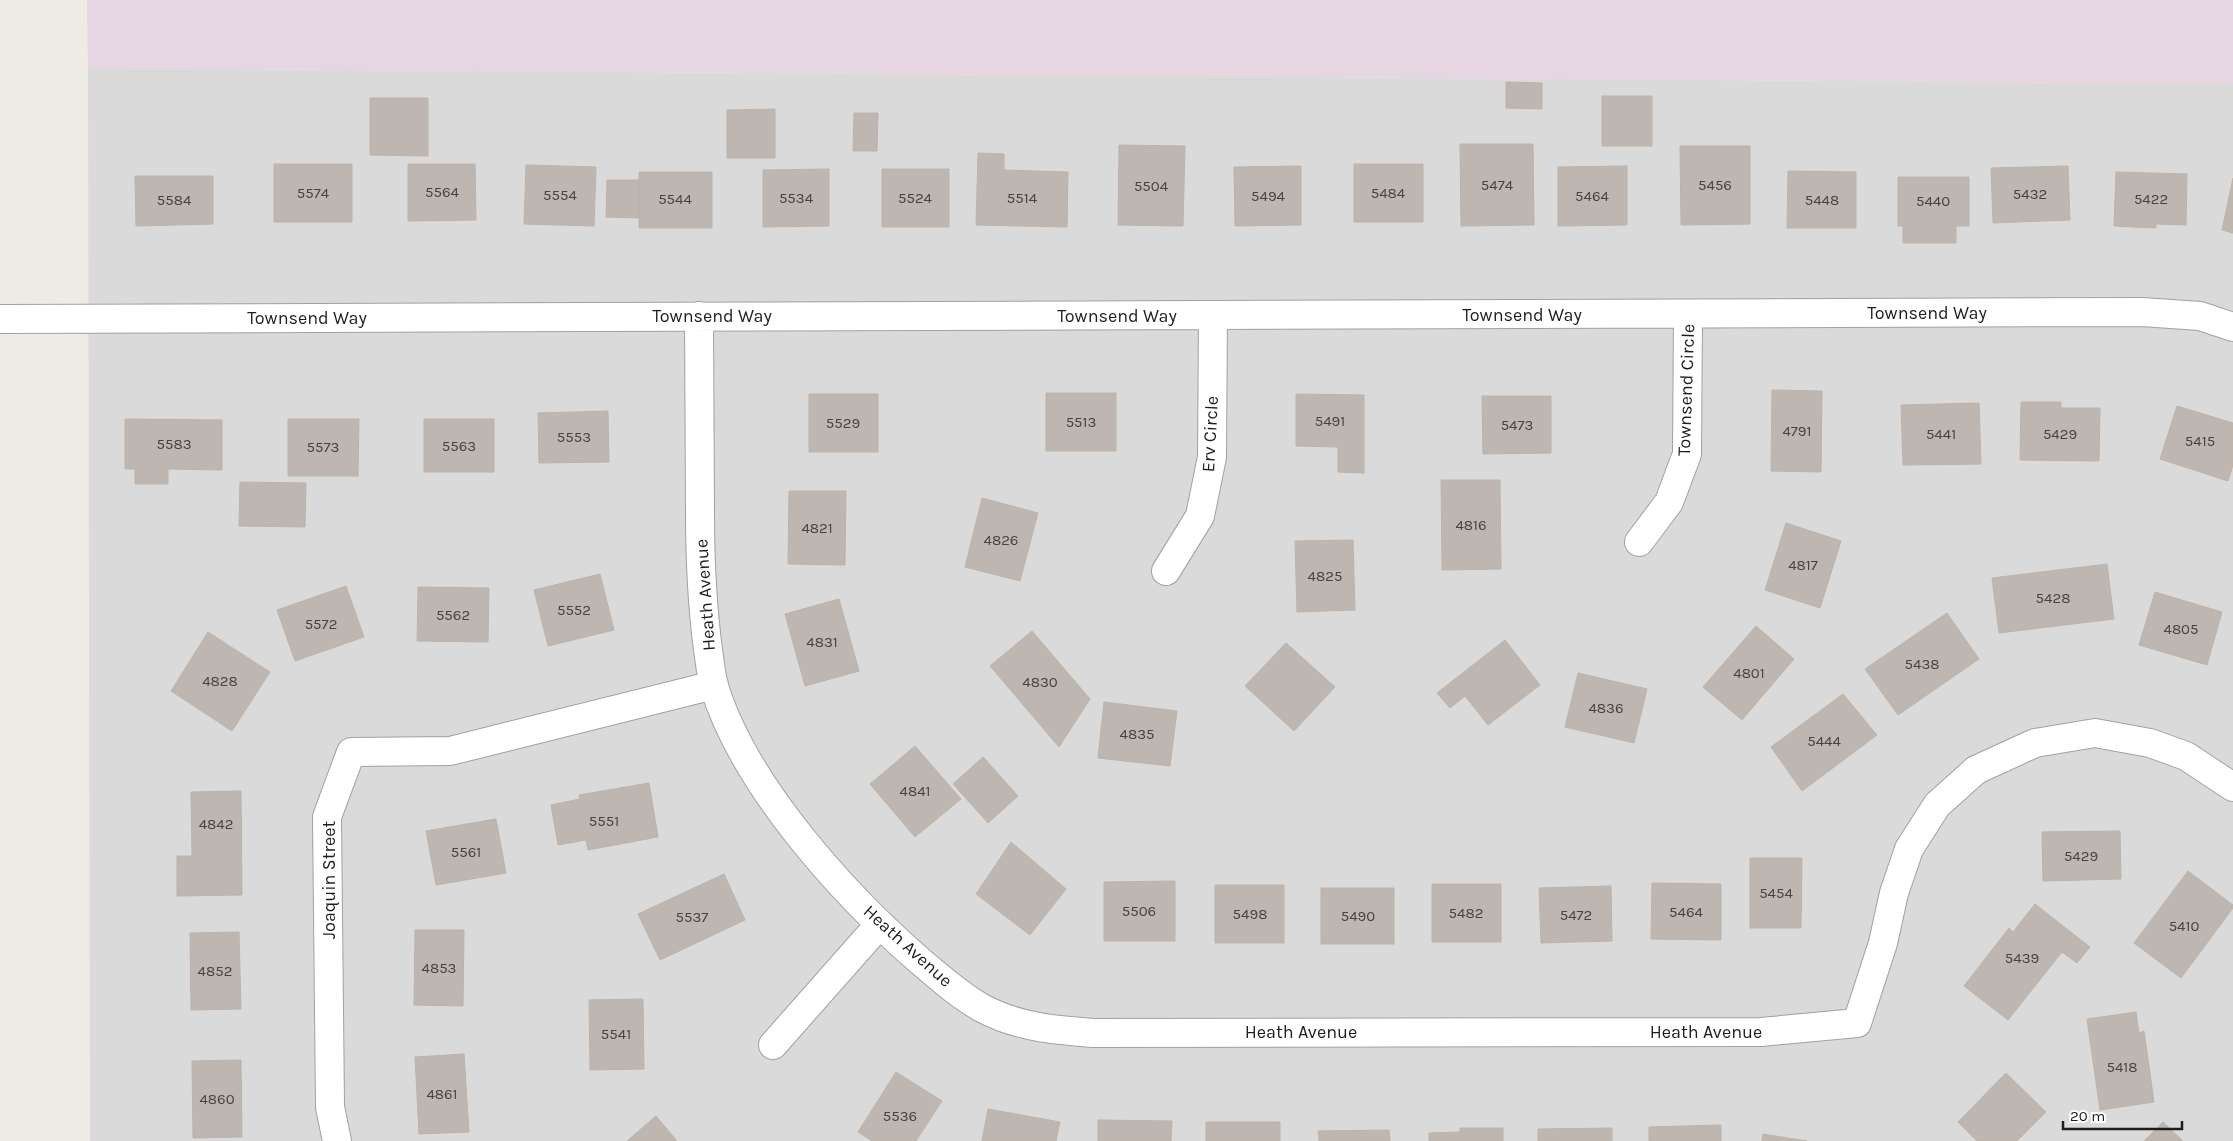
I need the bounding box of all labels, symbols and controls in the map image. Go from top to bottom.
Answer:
house number: 5474 [1481,176,1514,194]
house number: 5456 [1698,176,1732,194]
house number: 5504 [1134,177,1169,195]
house number: 5564 [425,183,460,201]
house number: 5574 [297,184,330,202]
house number: 5484 [1371,184,1406,202]
house number: 5432 [2013,185,2047,203]
house number: 5554 [543,186,578,204]
house number: 5494 [1251,187,1286,205]
house number: 5464 [1575,187,1610,205]
house number: 5534 [779,189,814,207]
house number: 5524 [898,189,933,207]
house number: 5514 [1007,189,1038,207]
house number: 5544 [658,190,692,208]
house number: 5422 [2134,190,2168,208]
house number: 5584 [157,191,192,209]
house number: 5448 [1805,191,1839,209]
house number: 5440 [1916,192,1950,210]
street label: Townsend Way [1867,302,1987,324]
street label: Townsend Way [1462,304,1582,326]
street label: Townsend Way [652,305,772,327]
street label: Townsend Way [1057,305,1177,327]
street label: Townsend Way [247,307,367,329]
street label: Townsend Circle [1673,324,1699,456]
street label: Erv Circle [1197,395,1223,473]
house number: 5491 [1315,412,1345,430]
house number: 5513 [1066,413,1096,431]
house number: 5529 [826,414,860,432]
house number: 5473 [1501,416,1533,434]
house number: 4791 [1782,422,1812,440]
house number: 5441 [1926,425,1956,443]
house number: 5429 [2043,425,2077,443]
house number: 5553 [557,428,591,446]
house number: 5415 [2185,432,2215,450]
house number: 5583 [156,435,192,453]
house number: 5563 [442,437,476,455]
house number: 5573 [307,438,339,456]
house number: 4816 [1455,516,1487,534]
house number: 4821 [801,519,833,537]
house number: 4826 [984,531,1018,549]
street label: Heath Avenue [690,538,720,652]
house number: 4817 [1788,556,1818,574]
house number: 4825 [1308,567,1342,585]
house number: 5428 [2036,589,2070,607]
house number: 5552 [557,601,591,619]
house number: 5562 [436,606,470,624]
house number: 5572 [305,615,337,633]
house number: 4805 [2164,620,2198,638]
house number: 4831 [806,633,838,651]
house number: 5438 [1905,655,1939,673]
house number: 4801 [1733,664,1765,682]
house number: 4828 [202,672,238,690]
house number: 4830 [1022,673,1058,691]
house number: 4836 [1588,699,1624,717]
house number: 4835 [1120,725,1154,743]
house number: 5444 [1807,732,1841,750]
house number: 4841 [900,782,930,800]
house number: 5551 [589,812,619,830]
house number: 4842 [199,815,233,833]
street label: Joaquin Street [318,821,340,939]
house number: 5561 [451,843,481,861]
house number: 5429 [2064,847,2098,865]
house number: 5454 [1759,884,1793,902]
street label: Heath Avenue [859,900,957,992]
house number: 5506 [1122,902,1156,920]
house number: 5464 [1669,903,1704,921]
house number: 5482 [1449,904,1483,922]
house number: 5498 [1233,905,1267,923]
house number: 5472 [1560,906,1592,924]
house number: 5490 [1341,907,1375,925]
house number: 5537 [676,908,708,926]
house number: 5410 [2169,917,2199,935]
house number: 5439 [2005,949,2039,967]
house number: 4853 [422,959,456,977]
house number: 4852 [198,962,232,980]
street label: Heath Avenue [1245,1021,1357,1043]
street label: Heath Avenue [1650,1021,1762,1043]
house number: 5541 [601,1025,631,1043]
house number: 5418 [2106,1058,2138,1076]
house number: 4861 [426,1085,458,1103]
house number: 4860 [199,1090,235,1108]
scale bar [2063,1098,2182,1130]
house number: 5536 [883,1107,917,1125]
text: 20 m [2070,1107,2105,1125]

